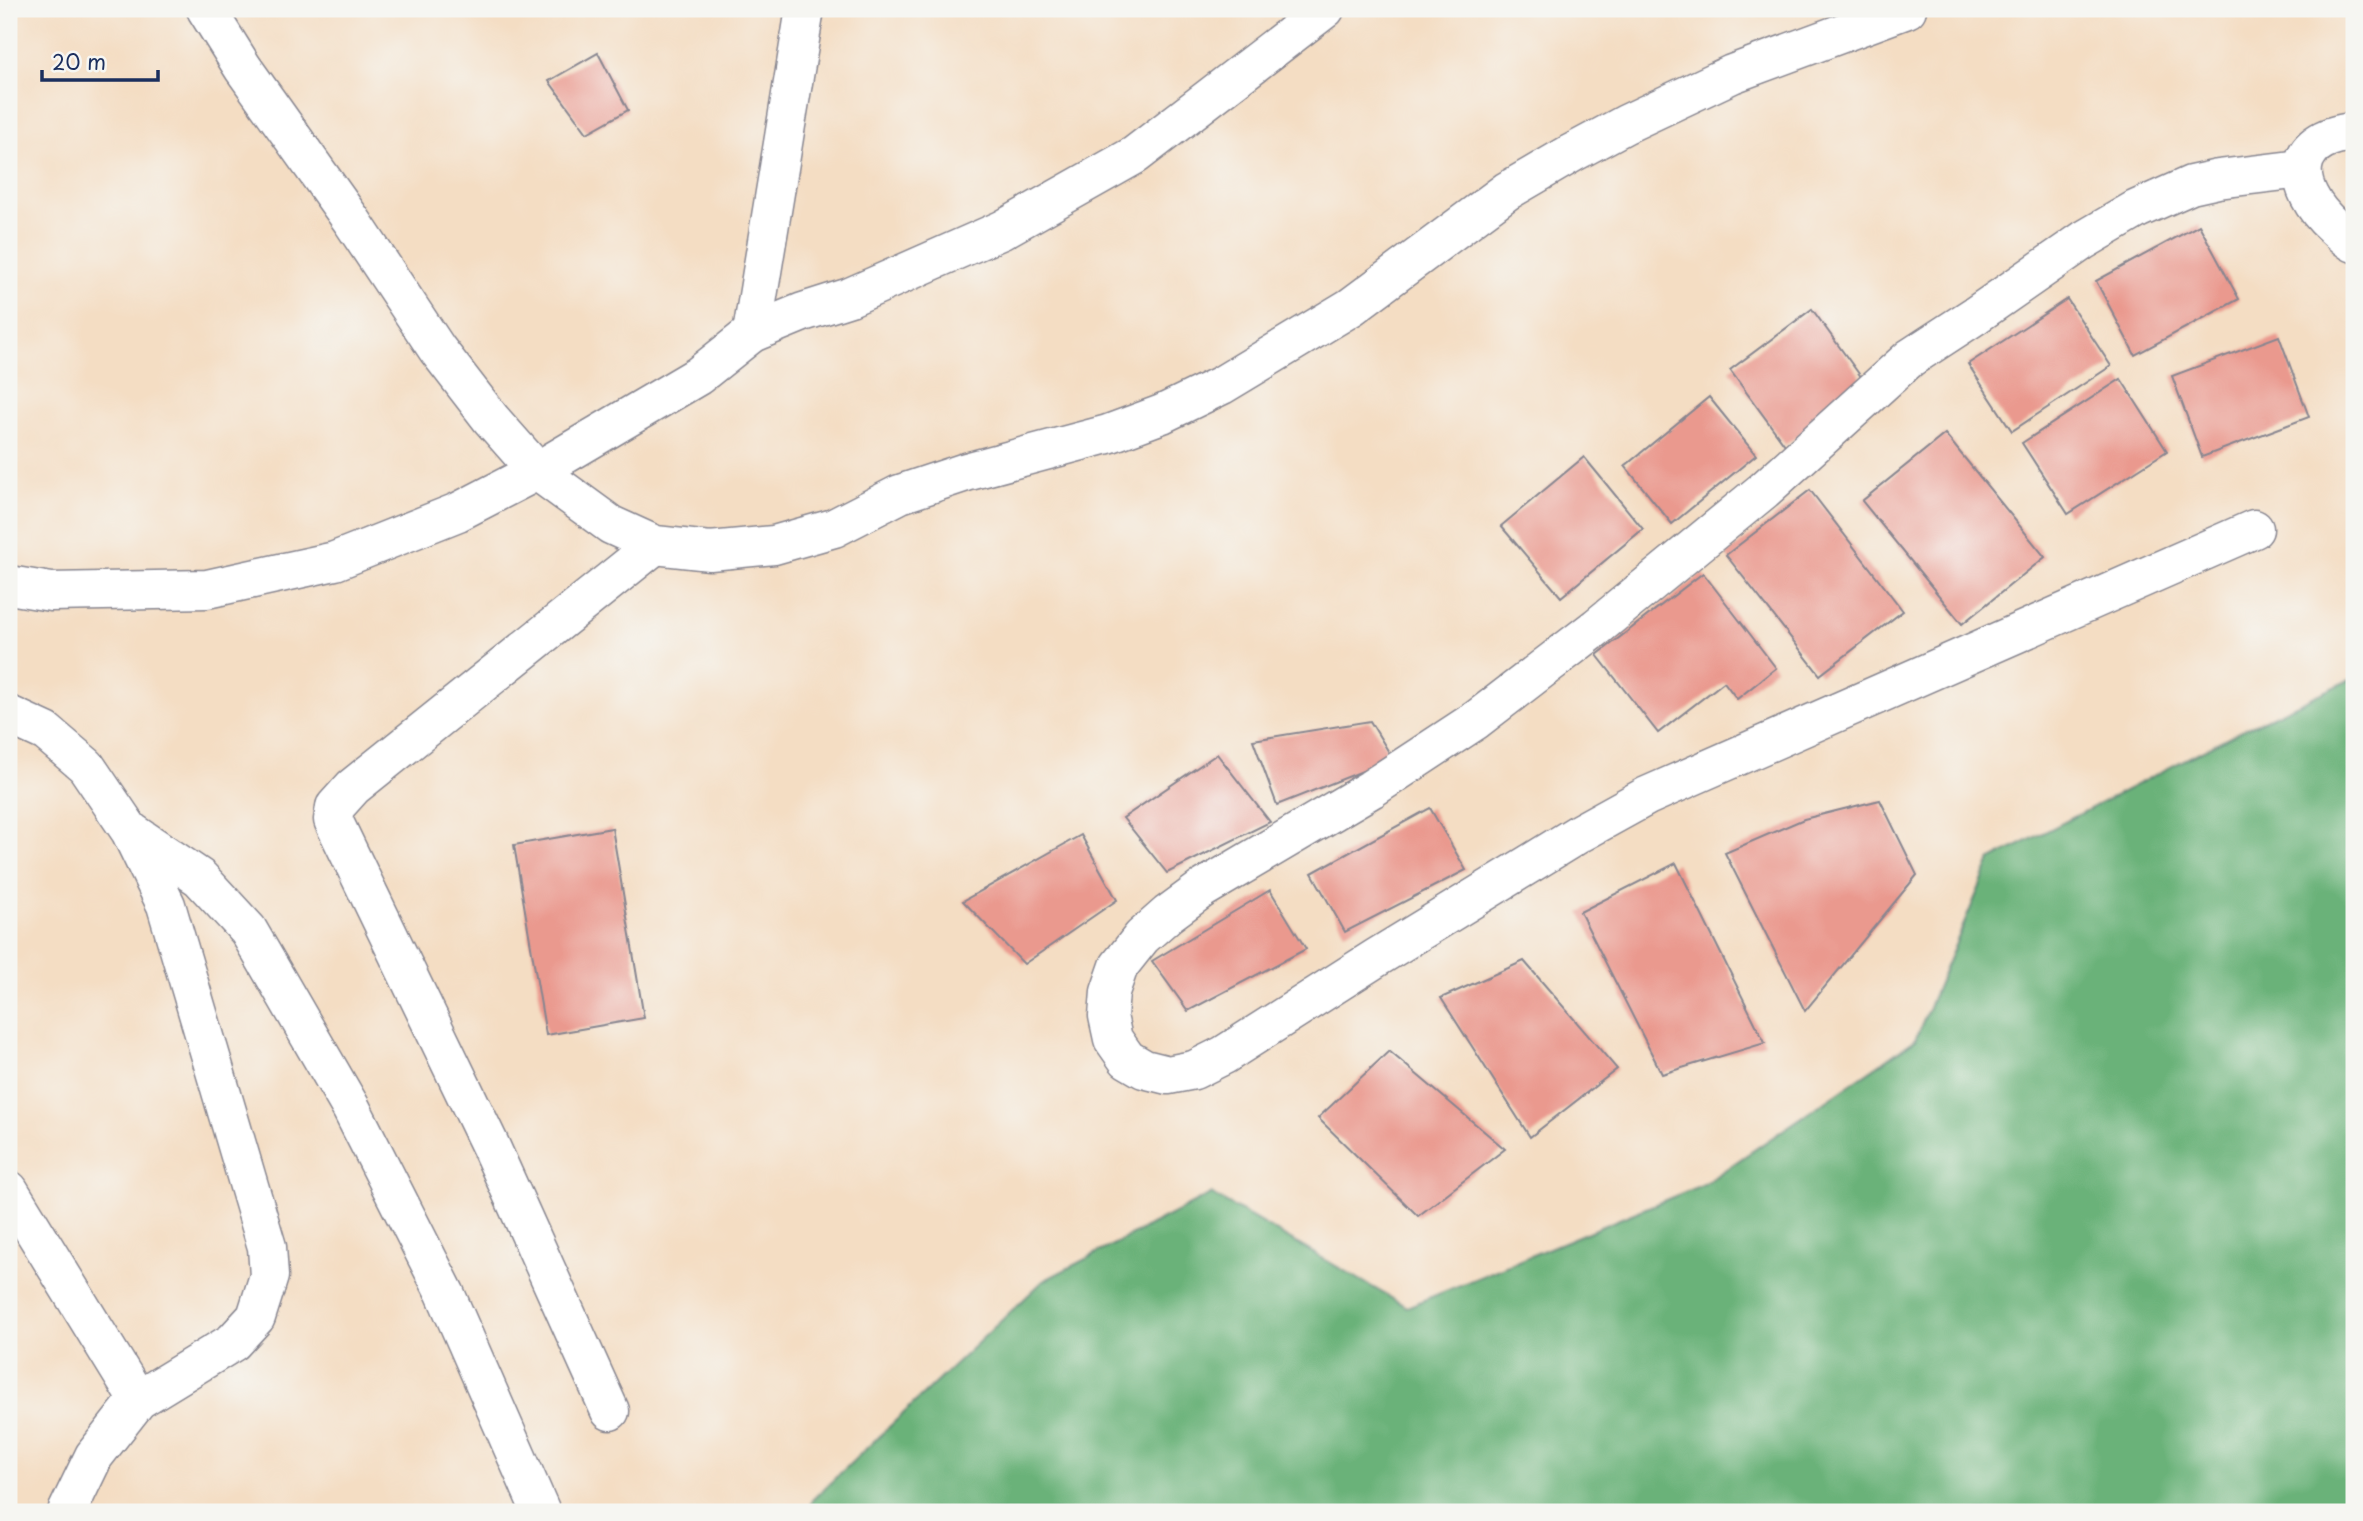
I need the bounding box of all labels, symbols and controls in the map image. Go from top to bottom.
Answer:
scale bar [42,38,158,82]
text: 20 m [52,45,106,77]

